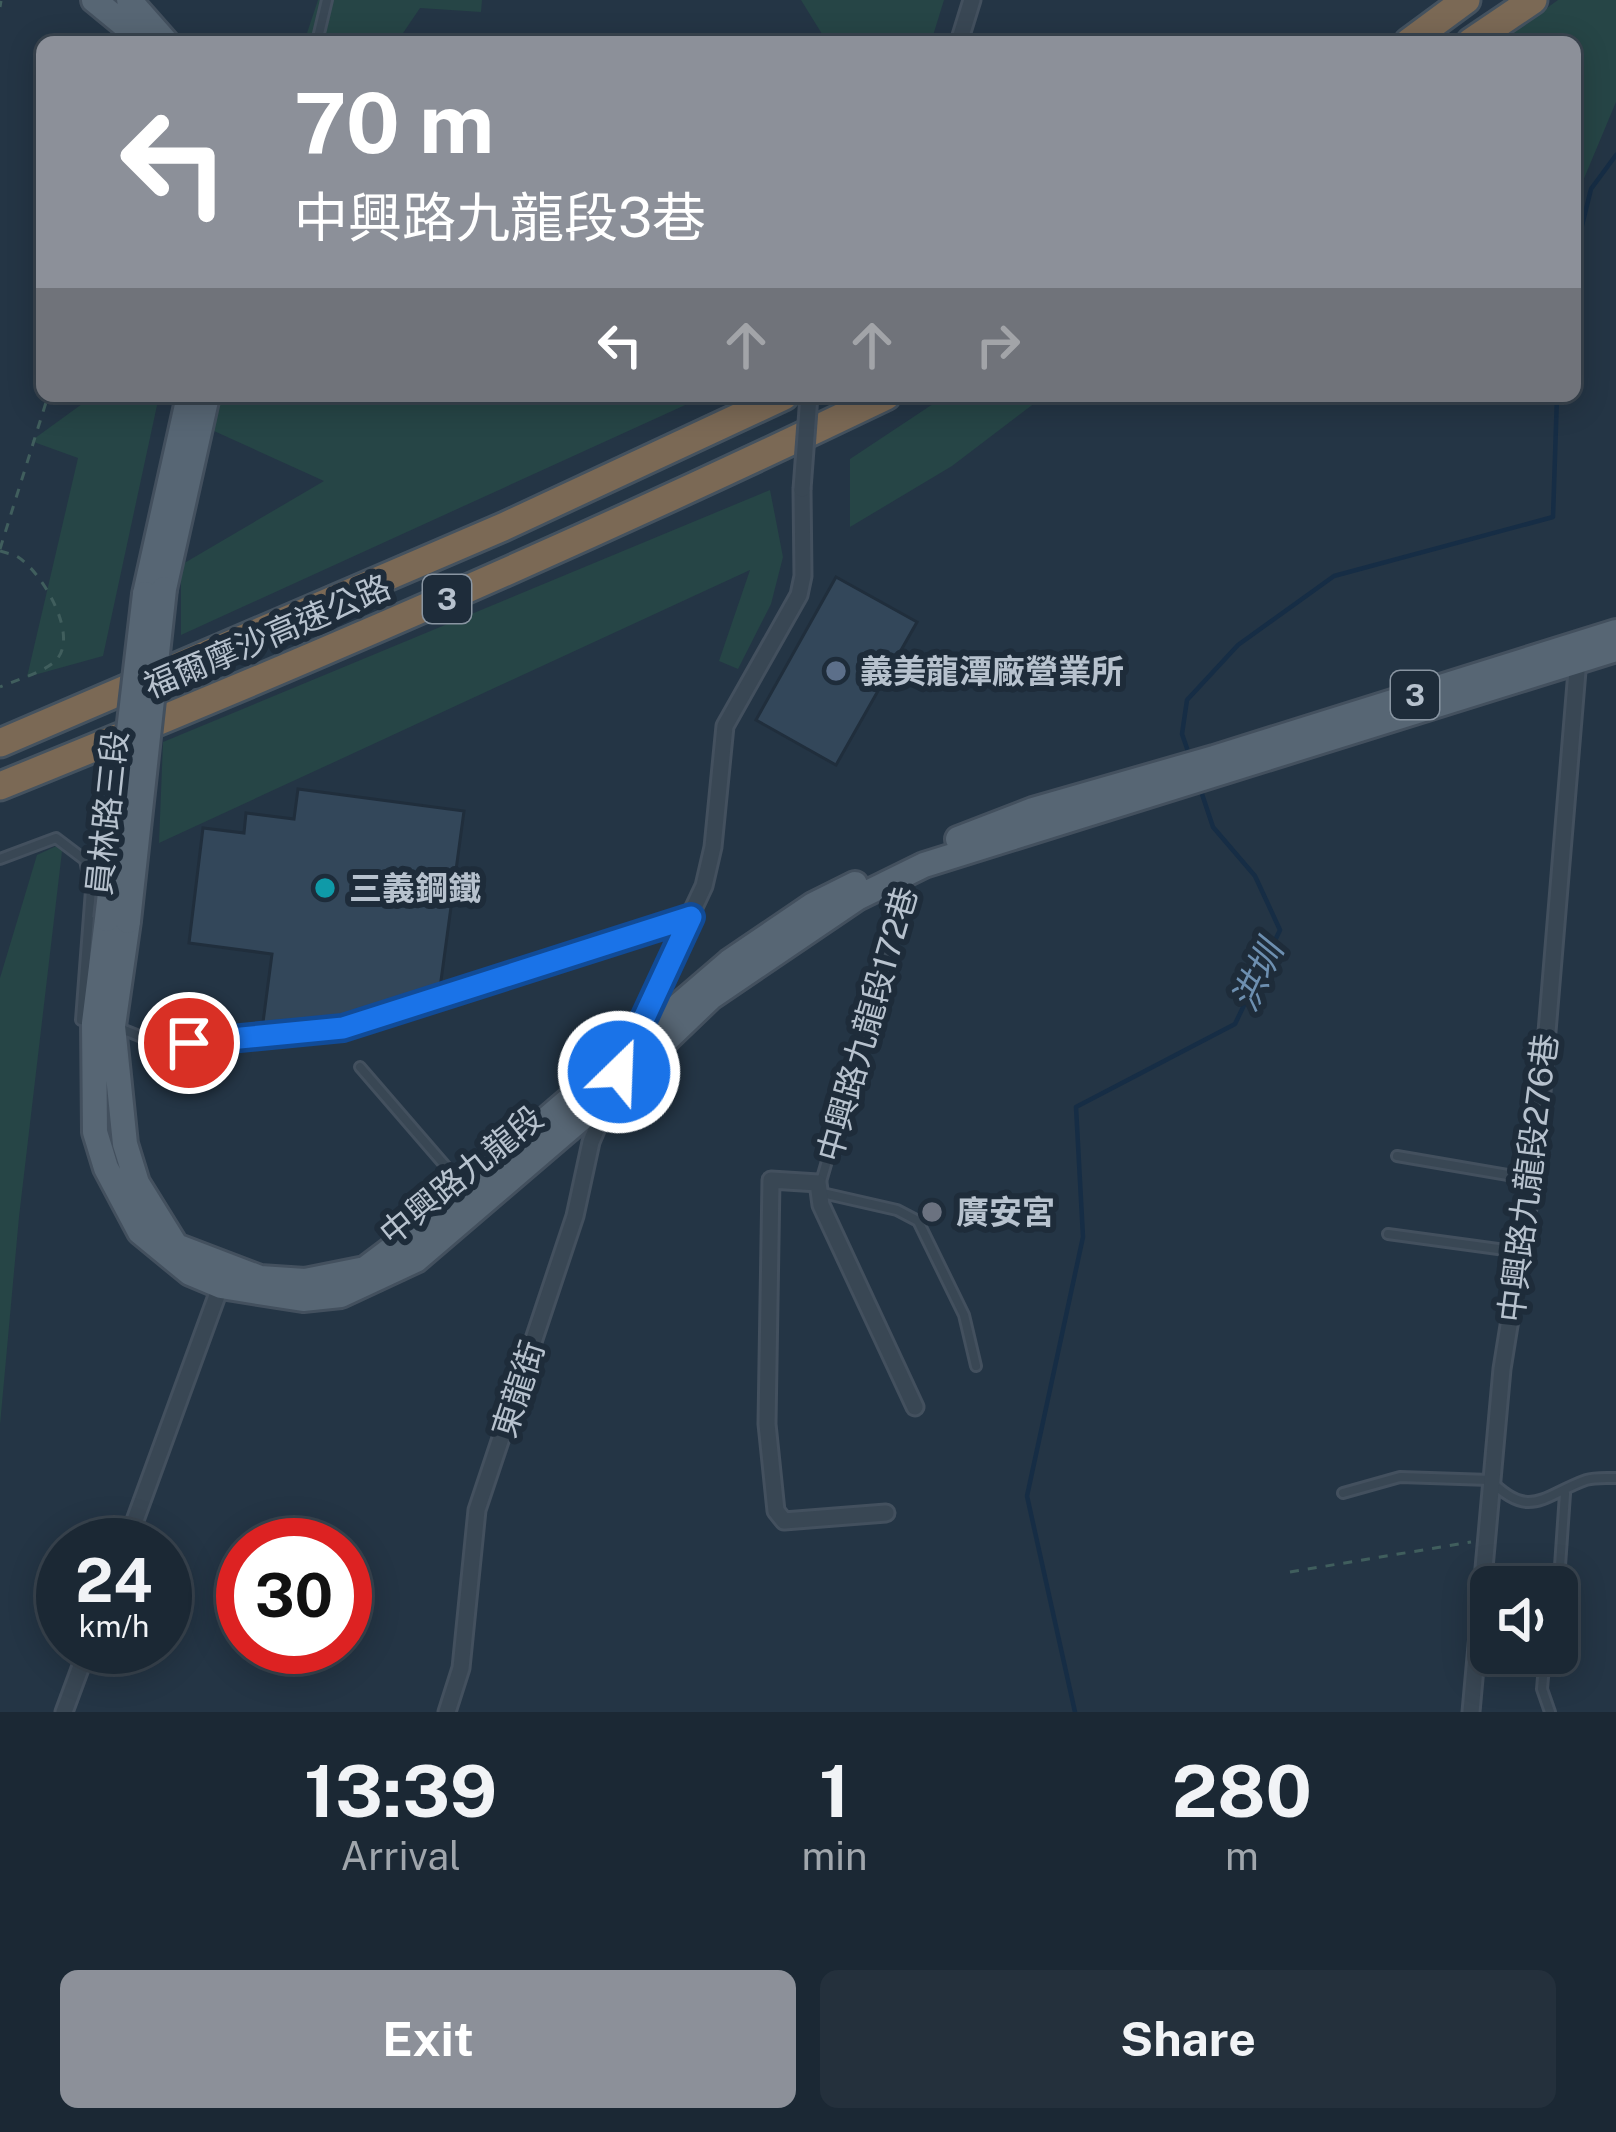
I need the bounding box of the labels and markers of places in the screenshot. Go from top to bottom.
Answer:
place label: 義美龍潭廠營業所 [860,652,1124,690]
marker: 義美龍潭廠營業所 [823,658,849,684]
place label: 三義鋼鐵 [349,869,481,907]
marker: 三義鋼鐵 [312,875,338,901]
pin [138,992,240,1094]
place label: 廣安宮 [956,1193,1055,1231]
marker: 廣安宮 [919,1199,945,1225]

